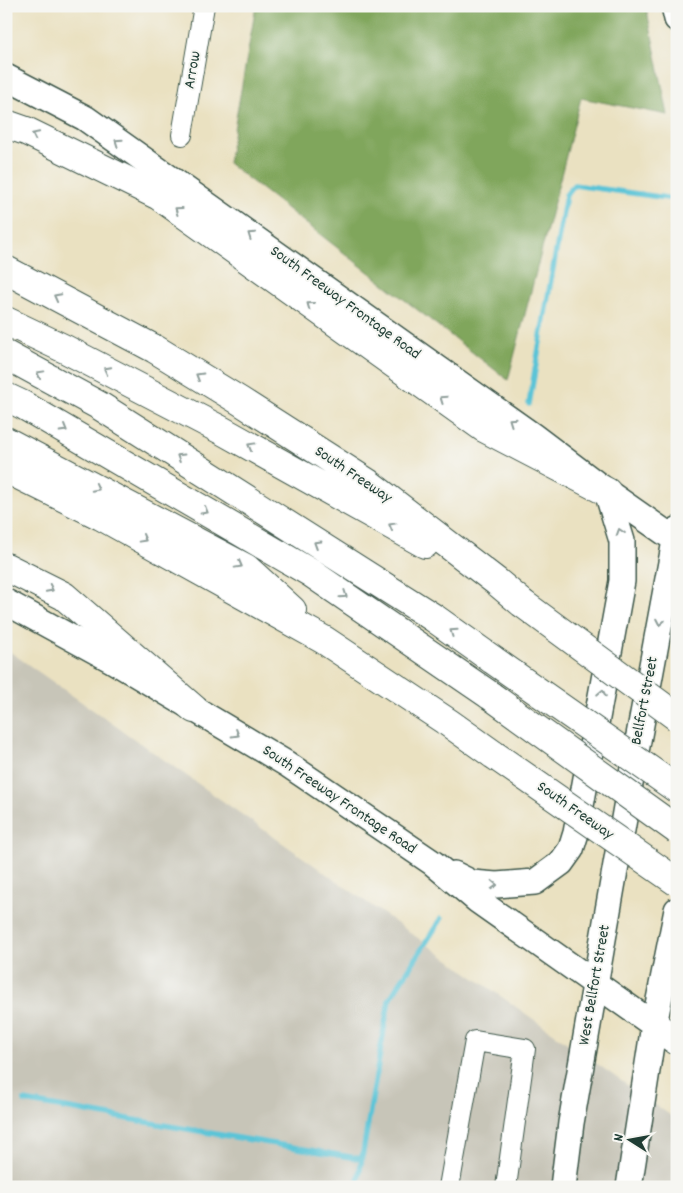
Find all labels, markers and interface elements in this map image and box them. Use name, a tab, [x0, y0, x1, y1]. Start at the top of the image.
street label: Arrow	[178, 49, 208, 91]
one-way arrow	[31, 131, 40, 141]
one-way arrow	[115, 139, 124, 147]
one-way arrow	[175, 207, 184, 216]
one-way arrow	[247, 232, 257, 241]
street label: South Freeway Frontage Road	[265, 240, 425, 366]
one-way arrow	[53, 293, 62, 303]
one-way arrow	[307, 302, 316, 311]
one-way arrow	[103, 366, 112, 376]
one-way arrow	[36, 370, 45, 380]
one-way arrow	[195, 373, 204, 382]
one-way arrow	[439, 396, 449, 405]
one-way arrow	[508, 418, 517, 427]
one-way arrow	[59, 423, 68, 433]
street label: South Freeway	[310, 440, 397, 510]
one-way arrow	[247, 442, 256, 452]
one-way arrow	[176, 454, 185, 463]
one-way arrow	[91, 482, 100, 492]
one-way arrow	[199, 504, 208, 514]
one-way arrow	[389, 522, 398, 532]
one-way arrow	[615, 529, 625, 537]
one-way arrow	[138, 533, 147, 543]
one-way arrow	[313, 541, 322, 550]
one-way arrow	[234, 558, 243, 568]
one-way arrow	[45, 583, 54, 593]
one-way arrow	[338, 589, 347, 598]
one-way arrow	[655, 618, 666, 627]
one-way arrow	[449, 629, 459, 638]
street label: Bellfort Street	[625, 655, 665, 747]
one-way arrow	[597, 688, 607, 697]
one-way arrow	[231, 727, 240, 737]
street label: South Freeway Frontage Road	[257, 740, 421, 860]
street label: South Freeway	[532, 776, 619, 846]
one-way arrow	[491, 879, 499, 890]
street label: West Bellfort Street	[573, 923, 617, 1047]
north arrow	[606, 1116, 656, 1166]
text: N	[609, 1133, 630, 1143]

